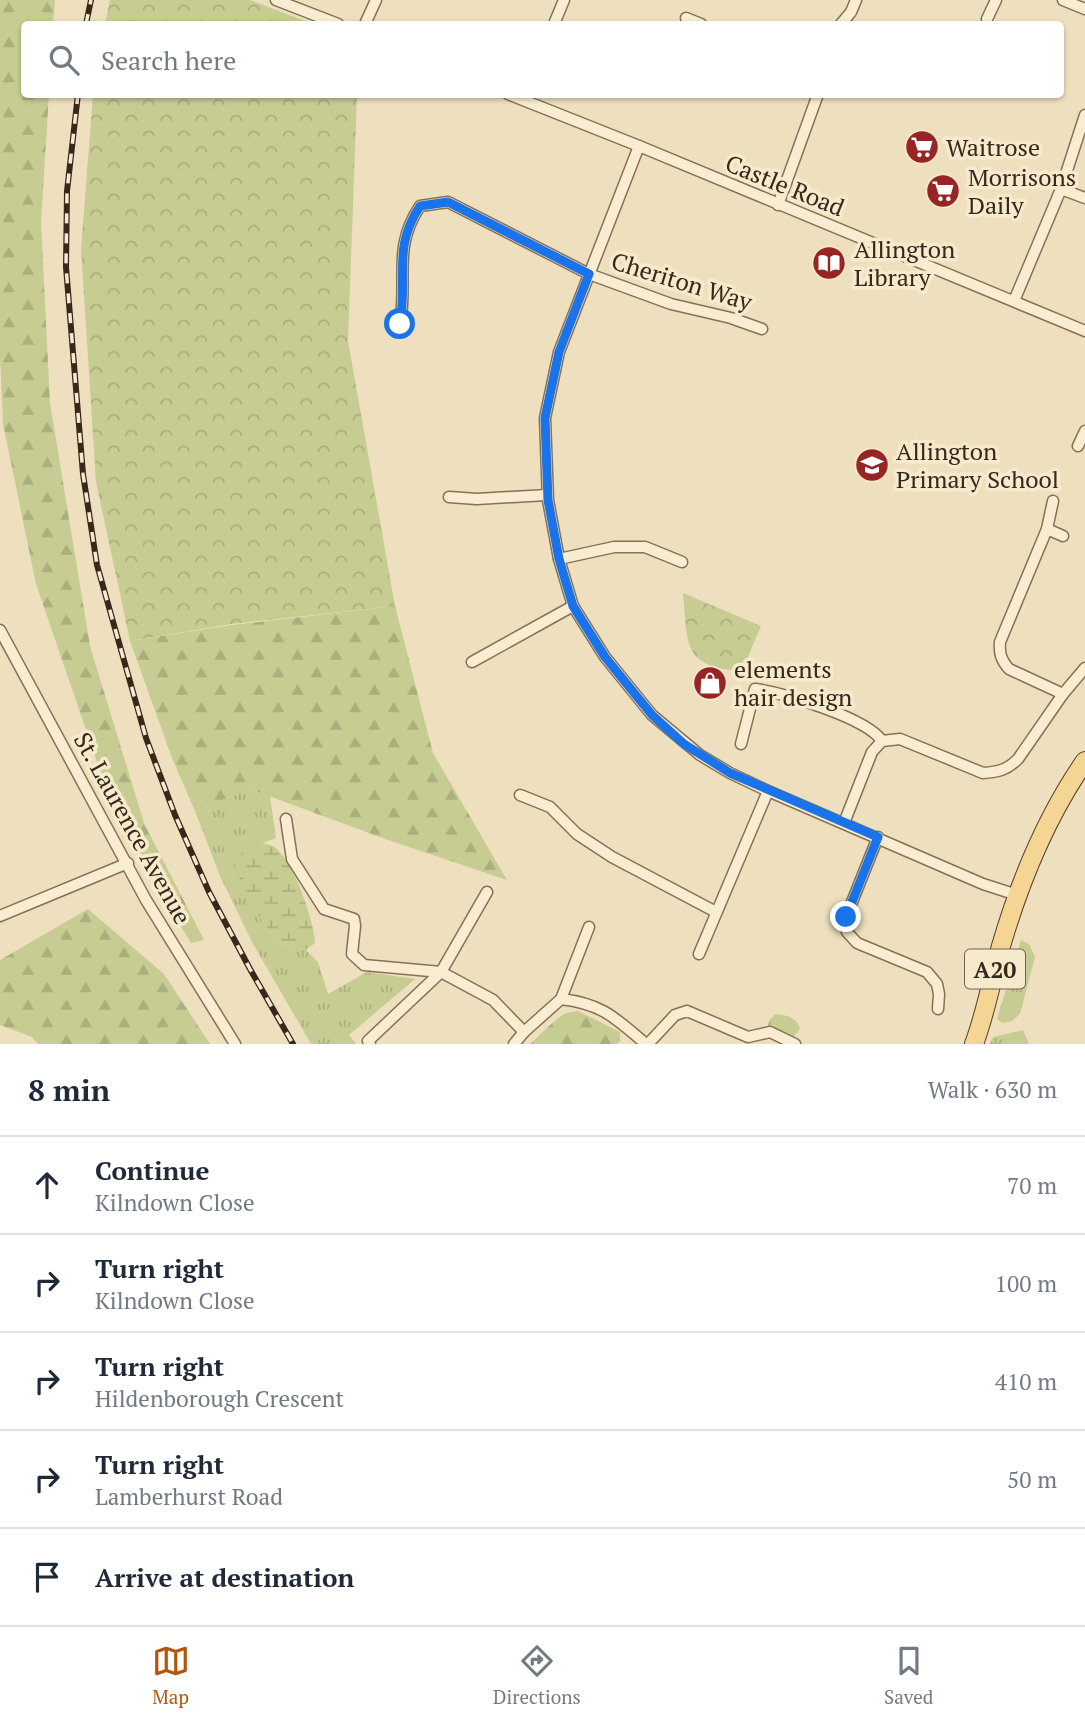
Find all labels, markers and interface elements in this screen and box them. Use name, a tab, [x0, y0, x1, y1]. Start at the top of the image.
search box	[21, 21, 1064, 98]
icon: search	[45, 41, 83, 79]
text: Search here	[101, 43, 236, 77]
supermarket icon: Waitrose	[903, 128, 941, 166]
place label: Waitrose	[946, 131, 1040, 163]
street label: Castle Road	[721, 147, 849, 223]
place label: Morrisons Daily	[968, 161, 1076, 221]
supermarket icon: Morrisons Daily	[924, 172, 962, 210]
place label: Allington Library	[854, 233, 955, 293]
street label: Cheriton Way	[608, 244, 757, 318]
library icon: Allington Library	[810, 244, 848, 282]
route start	[384, 308, 415, 339]
place label: Allington Primary School	[896, 435, 1059, 495]
school or university icon: Allington Primary School	[853, 446, 891, 484]
place label: elements hair design	[734, 653, 852, 713]
shop icon: elements hair design	[691, 664, 729, 702]
street label: St. Laurence Avenue	[67, 726, 199, 930]
route end	[830, 901, 861, 932]
road number: A20	[965, 950, 1025, 988]
text: 8 min	[28, 1070, 110, 1110]
text: Walk · 630 m	[928, 1074, 1057, 1105]
text: Continue	[95, 1153, 209, 1187]
icon: ahead	[28, 1166, 66, 1204]
text: 70 m	[1007, 1170, 1057, 1201]
text: Kilndown Close	[95, 1187, 255, 1218]
text: Turn right	[95, 1251, 224, 1285]
icon: right	[28, 1264, 66, 1302]
text: 100 m	[995, 1268, 1057, 1299]
text: Kilndown Close	[95, 1285, 255, 1316]
text: Turn right	[95, 1349, 224, 1383]
icon: right	[28, 1362, 66, 1400]
text: 410 m	[995, 1366, 1057, 1397]
text: Hildenborough Crescent	[95, 1383, 344, 1414]
text: Turn right	[95, 1447, 224, 1481]
icon: right	[28, 1460, 66, 1498]
text: 50 m	[1007, 1464, 1057, 1495]
text: Lamberhurst Road	[95, 1481, 283, 1512]
icon: arrive	[28, 1558, 66, 1596]
text: Arrive at destination	[95, 1560, 354, 1594]
tab: Map	[152, 1642, 190, 1709]
tab: Directions	[493, 1642, 581, 1709]
tab: Saved	[884, 1642, 933, 1709]

